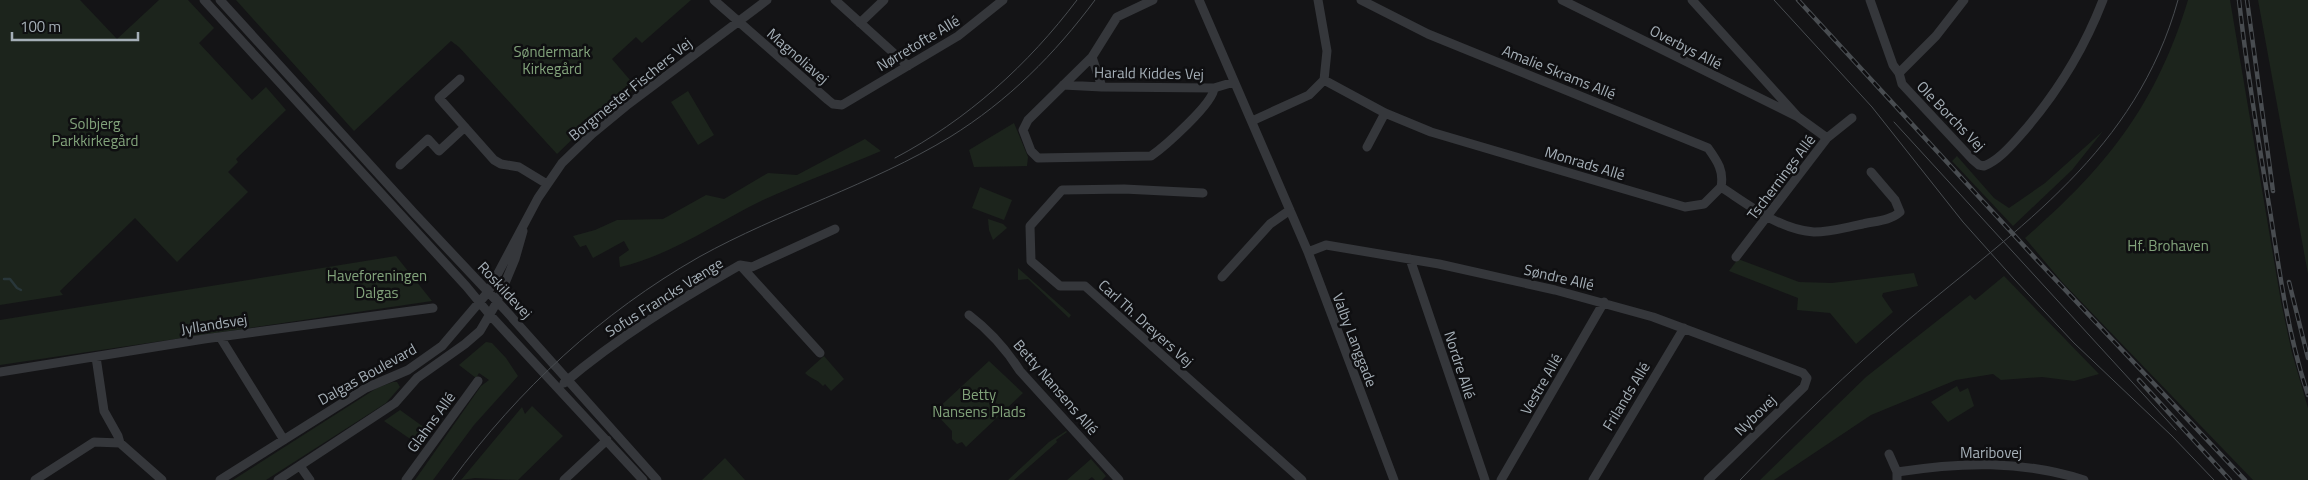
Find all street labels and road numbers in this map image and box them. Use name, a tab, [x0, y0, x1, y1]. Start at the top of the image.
street label: Nørretofte Allé	[872, 9, 964, 77]
street label: Overbys Allé	[1646, 19, 1726, 75]
street label: Magnoliavej	[762, 22, 834, 90]
street label: Borgmester Fischers Vej	[563, 32, 697, 146]
street label: Amalie Skrams Allé	[1499, 39, 1619, 105]
street label: Harald Kiddes Vej	[1094, 61, 1204, 85]
street label: Ole Borchs Vej	[1911, 75, 1991, 157]
street label: Tschernings Allé	[1741, 129, 1821, 225]
street label: Monrads Allé	[1542, 140, 1628, 186]
street label: Sofus Francks Vænge	[601, 251, 727, 343]
street label: Roskildevej	[472, 256, 538, 324]
street label: Søndre Allé	[1522, 258, 1596, 296]
street label: Carl Th. Dreyers Vej	[1093, 274, 1199, 372]
street label: Valby Langgade	[1327, 290, 1383, 390]
street label: Jyllandsvej	[179, 307, 249, 341]
street label: Nordre Allé	[1438, 328, 1482, 402]
street label: Betty Nansens Allé	[1008, 334, 1104, 440]
street label: Dalgas Boulevard	[313, 337, 421, 411]
street label: Vestre Allé	[1514, 349, 1568, 419]
street label: Frilands Allé	[1596, 357, 1656, 435]
street label: Glahns Allé	[401, 387, 461, 457]
street label: Nybovej	[1729, 389, 1781, 441]
street label: Maribovej	[1960, 441, 2022, 464]

